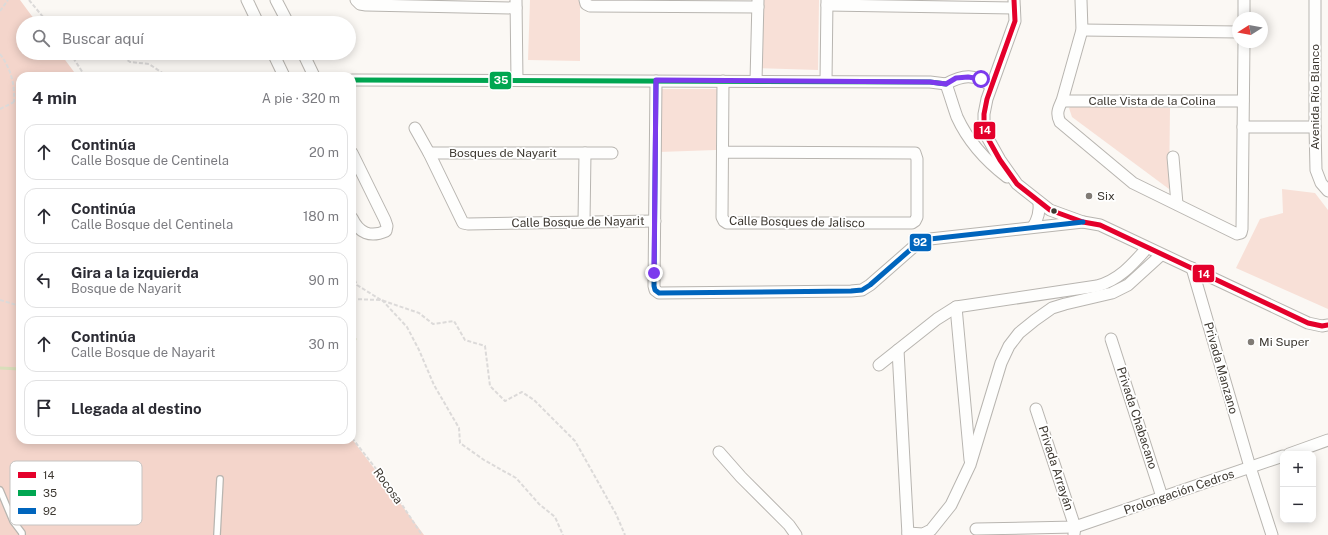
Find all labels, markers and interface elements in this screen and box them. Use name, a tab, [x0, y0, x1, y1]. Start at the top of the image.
north arrow	[1232, 12, 1268, 48]
search box	[16, 16, 356, 60]
icon: search	[30, 27, 52, 49]
text: Buscar aquí	[62, 30, 144, 47]
street label: Avenida Río Blanco	[1308, 44, 1322, 150]
route start	[972, 70, 990, 88]
line badge: 35	[489, 71, 512, 90]
text: 35	[494, 74, 508, 86]
text: 4 min	[32, 88, 77, 108]
text: A pie · 320 m	[262, 91, 340, 106]
street label: Calle Vista de la Colina	[1088, 94, 1216, 108]
line badge: 14	[973, 121, 996, 140]
text: 14	[979, 124, 991, 136]
text: Continúa	[71, 136, 136, 153]
icon: ahead	[33, 141, 55, 163]
text: 20 m	[309, 145, 339, 160]
street label: Bosques de Nayarit	[449, 146, 557, 160]
text: Calle Bosque de Centinela	[71, 153, 229, 168]
place label: Six	[1097, 189, 1115, 203]
marker: Six	[1084, 191, 1094, 201]
text: Continúa	[71, 200, 136, 217]
icon: ahead	[33, 205, 55, 227]
unlabelled marker	[1049, 206, 1059, 216]
text: 180 m	[303, 209, 339, 224]
street label: Calle Bosque de Nayarit	[511, 214, 645, 230]
street label: Calle Bosques de Jalisco	[729, 214, 865, 230]
text: Calle Bosque del Centinela	[71, 217, 233, 232]
line badge: 92	[909, 233, 932, 252]
text: 92	[913, 236, 927, 248]
text: Gira a la izquierda	[71, 264, 199, 281]
route end	[645, 264, 663, 282]
line badge: 14	[1192, 264, 1215, 283]
text: 14	[1198, 268, 1210, 280]
icon: left	[33, 269, 55, 291]
text: 90 m	[309, 273, 339, 288]
text: Bosque de Nayarit	[71, 281, 181, 296]
street label: Privada Manzano	[1201, 320, 1241, 416]
text: Continúa	[71, 328, 136, 345]
icon: ahead	[33, 333, 55, 355]
place label: Mi Super	[1259, 335, 1310, 349]
text: 30 m	[309, 337, 339, 352]
marker: Mi Super	[1246, 337, 1256, 347]
text: Calle Bosque de Nayarit	[71, 345, 215, 360]
street label: Privada Chabacano	[1114, 365, 1160, 471]
icon: arrive	[33, 397, 55, 419]
text: Llegada al destino	[71, 400, 202, 417]
street label: Privada Arrayán	[1036, 424, 1076, 512]
map controls	[1280, 451, 1316, 523]
button: +	[1280, 451, 1316, 487]
legend	[10, 461, 142, 525]
street label: Rocosa	[370, 465, 406, 507]
street label: Prolongación Cedros	[1122, 467, 1236, 517]
text: 14	[43, 469, 54, 481]
text: 35	[43, 487, 57, 499]
button: −	[1280, 487, 1316, 523]
text: 92	[43, 505, 57, 517]

